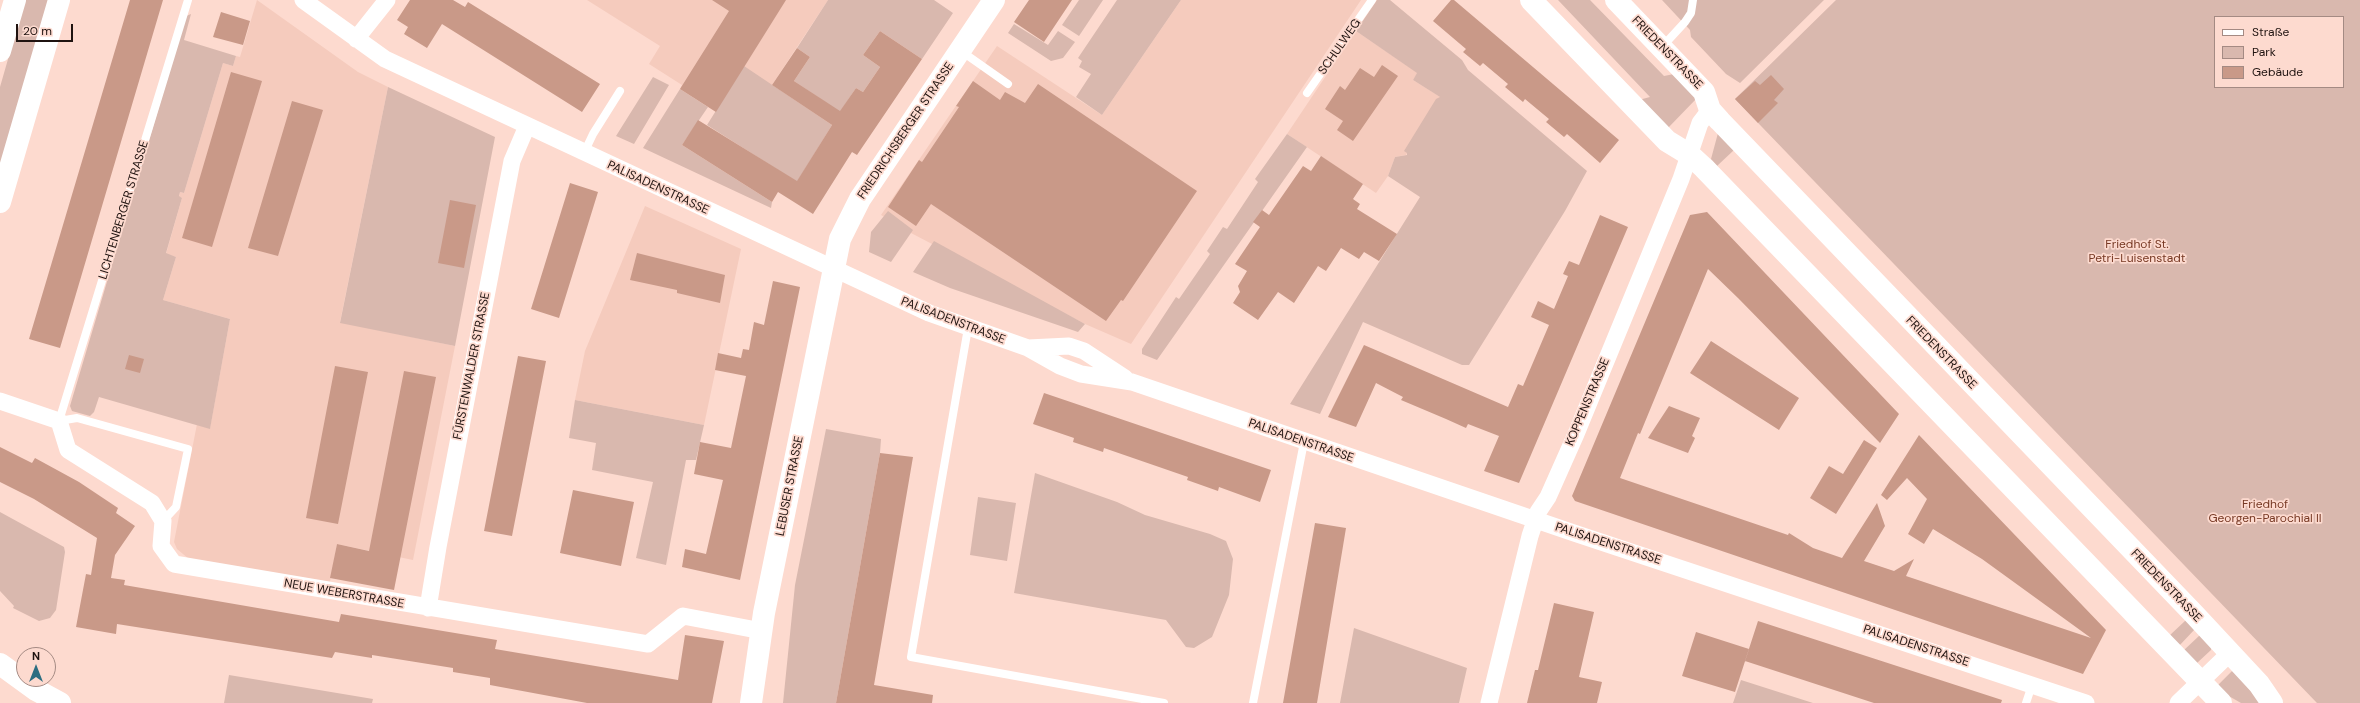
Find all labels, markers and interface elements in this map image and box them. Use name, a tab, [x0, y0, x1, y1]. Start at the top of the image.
street label: FRIEDENSTRASSE	[1629, 14, 1705, 92]
scale bar	[18, 16, 75, 42]
street label: SCHULWEG	[1316, 16, 1364, 78]
legend	[2214, 16, 2344, 88]
text: 20 m	[23, 23, 52, 39]
text: Straße	[2252, 24, 2289, 40]
text: Park	[2252, 44, 2276, 60]
street label: FRIEDRICHSBERGER STRASSE	[855, 60, 957, 202]
text: Gebäude	[2252, 64, 2303, 80]
street label: LICHTENBERGER STRASSE	[96, 139, 152, 281]
street label: PALISADENSTRASSE	[605, 158, 711, 218]
park label: Friedhof St. Petri-Luisenstadt	[2089, 238, 2185, 266]
street label: FÜRSTENWALDER STRASSE	[451, 291, 493, 441]
street label: PALISADENSTRASSE	[899, 294, 1007, 348]
street label: FRIEDENSTRASSE	[1903, 314, 1979, 392]
street label: KOPPENSTRASSE	[1563, 356, 1613, 448]
street label: PALISADENSTRASSE	[1246, 416, 1356, 466]
street label: LEBUSER STRASSE	[773, 435, 807, 537]
park label: Friedhof Georgen-Parochial II	[2208, 498, 2322, 526]
street label: PALISADENSTRASSE	[1553, 520, 1663, 568]
street label: FRIEDENSTRASSE	[2128, 547, 2204, 625]
street label: NEUE WEBERSTRASSE	[283, 576, 405, 612]
street label: PALISADENSTRASSE	[1861, 622, 1971, 670]
north arrow	[16, 647, 56, 687]
text: N	[32, 649, 40, 663]

